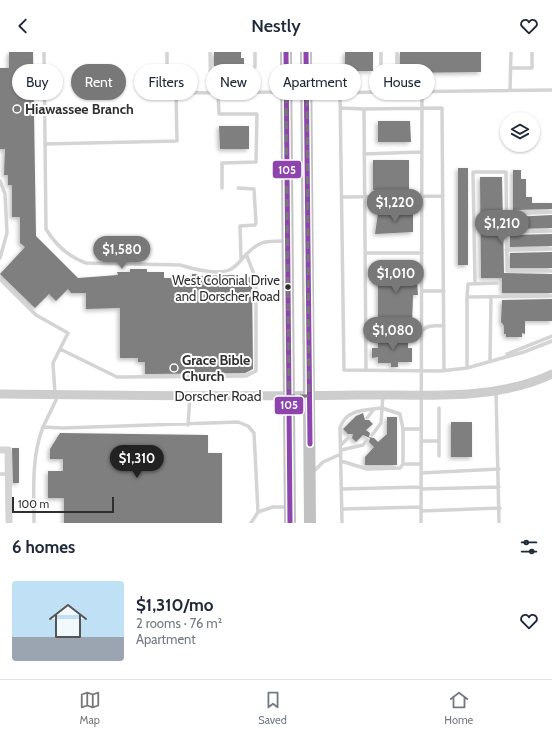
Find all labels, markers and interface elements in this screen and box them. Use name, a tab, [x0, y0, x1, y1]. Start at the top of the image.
icon: back	[12, 15, 34, 37]
text: Nestly	[251, 15, 301, 37]
icon: heart	[518, 15, 540, 37]
chip: Buy	[12, 64, 63, 100]
chip: Rent	[71, 64, 126, 100]
chip: Filters	[134, 64, 198, 100]
chip: New	[206, 64, 261, 100]
chip: Apartment	[269, 64, 361, 100]
chip: House	[369, 64, 435, 100]
place label: Hiawassee Branch	[25, 100, 134, 118]
marker: Hiawassee Branch	[12, 104, 22, 114]
map controls	[500, 112, 540, 152]
button: layers	[500, 112, 540, 152]
line badge: 105	[272, 160, 302, 179]
text: 105	[278, 163, 296, 177]
pin: $1,220	[362, 189, 428, 223]
text: $1,220	[376, 194, 414, 210]
pin: $1,210	[469, 210, 535, 244]
text: $1,210	[484, 215, 520, 231]
pin: $1,580	[89, 236, 155, 270]
text: $1,580	[102, 241, 142, 257]
pin: $1,010	[363, 260, 429, 294]
text: $1,010	[377, 265, 415, 281]
place label: West Colonial Drive and Dorscher Road	[172, 272, 280, 304]
marker: West Colonial Drive and Dorscher Road	[283, 282, 293, 292]
pin: $1,080	[360, 317, 426, 351]
text: $1,080	[372, 322, 414, 338]
place label: Grace Bible Church	[182, 351, 250, 385]
marker: Grace Bible Church	[169, 363, 179, 373]
street label: Dorscher Road	[174, 387, 262, 405]
line badge: 105	[274, 396, 304, 415]
text: 105	[280, 398, 298, 412]
pin: $1,310	[104, 445, 170, 479]
text: $1,310	[119, 450, 155, 466]
scale bar	[12, 495, 114, 514]
text: 100 m	[18, 497, 49, 511]
icon: filters	[518, 536, 540, 558]
text: 6 homes	[12, 537, 75, 557]
text: $1,310/mo	[136, 595, 213, 615]
icon: home	[44, 597, 92, 645]
icon: heart	[518, 610, 540, 632]
text: 2 rooms · 76 m²	[136, 615, 222, 631]
text: Apartment	[136, 631, 196, 647]
tab: Map	[79, 689, 101, 727]
tab: Saved	[258, 689, 287, 727]
tab: Home	[444, 689, 473, 727]

